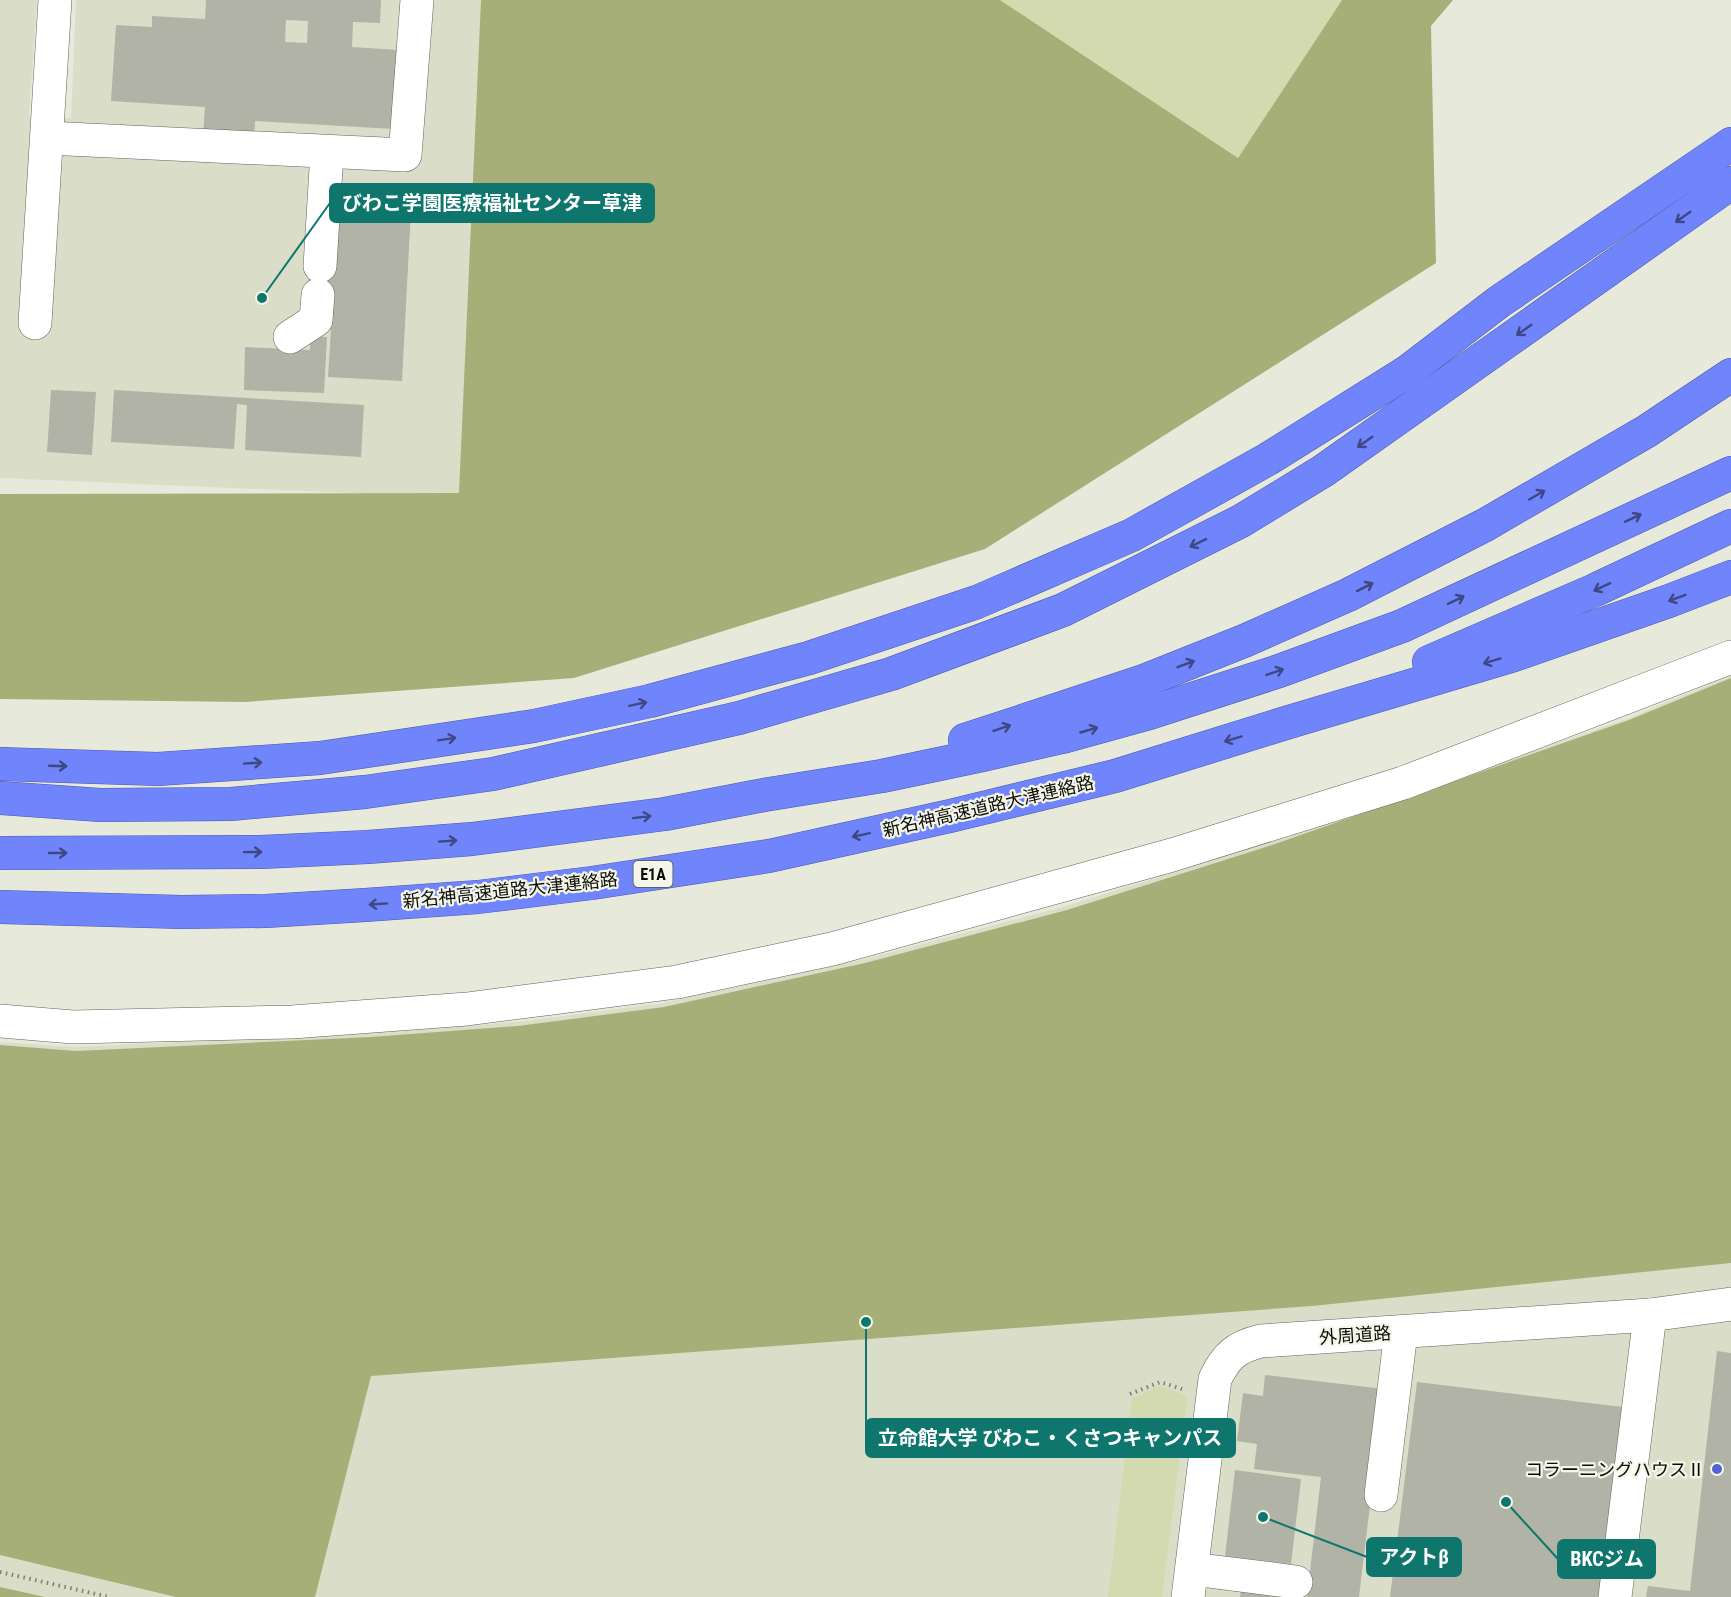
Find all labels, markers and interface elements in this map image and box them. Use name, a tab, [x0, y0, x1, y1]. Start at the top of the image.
callout: びわこ学園医療福祉センター草津	[330, 184, 654, 222]
text: びわこ学園医療福祉センター草津	[342, 191, 642, 215]
one-way arrow	[1676, 211, 1692, 223]
one-way arrow	[1516, 324, 1532, 336]
one-way arrow	[1357, 436, 1373, 448]
one-way arrow	[1528, 489, 1545, 501]
one-way arrow	[1623, 512, 1641, 523]
one-way arrow	[1189, 537, 1207, 549]
one-way arrow	[1356, 580, 1374, 592]
one-way arrow	[1593, 581, 1611, 593]
one-way arrow	[1668, 593, 1686, 604]
one-way arrow	[1446, 594, 1464, 606]
one-way arrow	[1483, 656, 1502, 667]
one-way arrow	[1176, 658, 1195, 669]
one-way arrow	[1265, 666, 1284, 677]
one-way arrow	[628, 697, 647, 709]
one-way arrow	[992, 721, 1011, 732]
one-way arrow	[1079, 724, 1098, 735]
one-way arrow	[436, 734, 456, 745]
one-way arrow	[1224, 734, 1243, 745]
one-way arrow	[243, 757, 263, 768]
one-way arrow	[48, 761, 68, 772]
street label: 新名神高速道路大津連絡路	[880, 771, 1096, 841]
one-way arrow	[631, 811, 651, 822]
one-way arrow	[852, 830, 871, 842]
one-way arrow	[438, 835, 458, 846]
one-way arrow	[243, 846, 263, 858]
one-way arrow	[48, 847, 68, 859]
road number: E1A	[634, 861, 672, 887]
street label: 新名神高速道路大津連絡路	[401, 868, 619, 912]
one-way arrow	[368, 899, 388, 910]
street label: 外周道路	[1318, 1322, 1392, 1348]
callout: 立命館大学 びわこ・くさつキャンパス	[866, 1419, 1235, 1457]
text: 立命館大学 びわこ・くさつキャンパス	[878, 1426, 1222, 1450]
place label: コラーニングハウスⅡ	[1525, 1459, 1705, 1480]
marker: コラーニングハウスⅡ	[1710, 1462, 1724, 1476]
callout: アクトβ	[1367, 1538, 1461, 1576]
callout: BKCジム	[1558, 1540, 1655, 1578]
text: アクトβ	[1379, 1545, 1449, 1569]
text: BKCジム	[1570, 1547, 1644, 1571]

